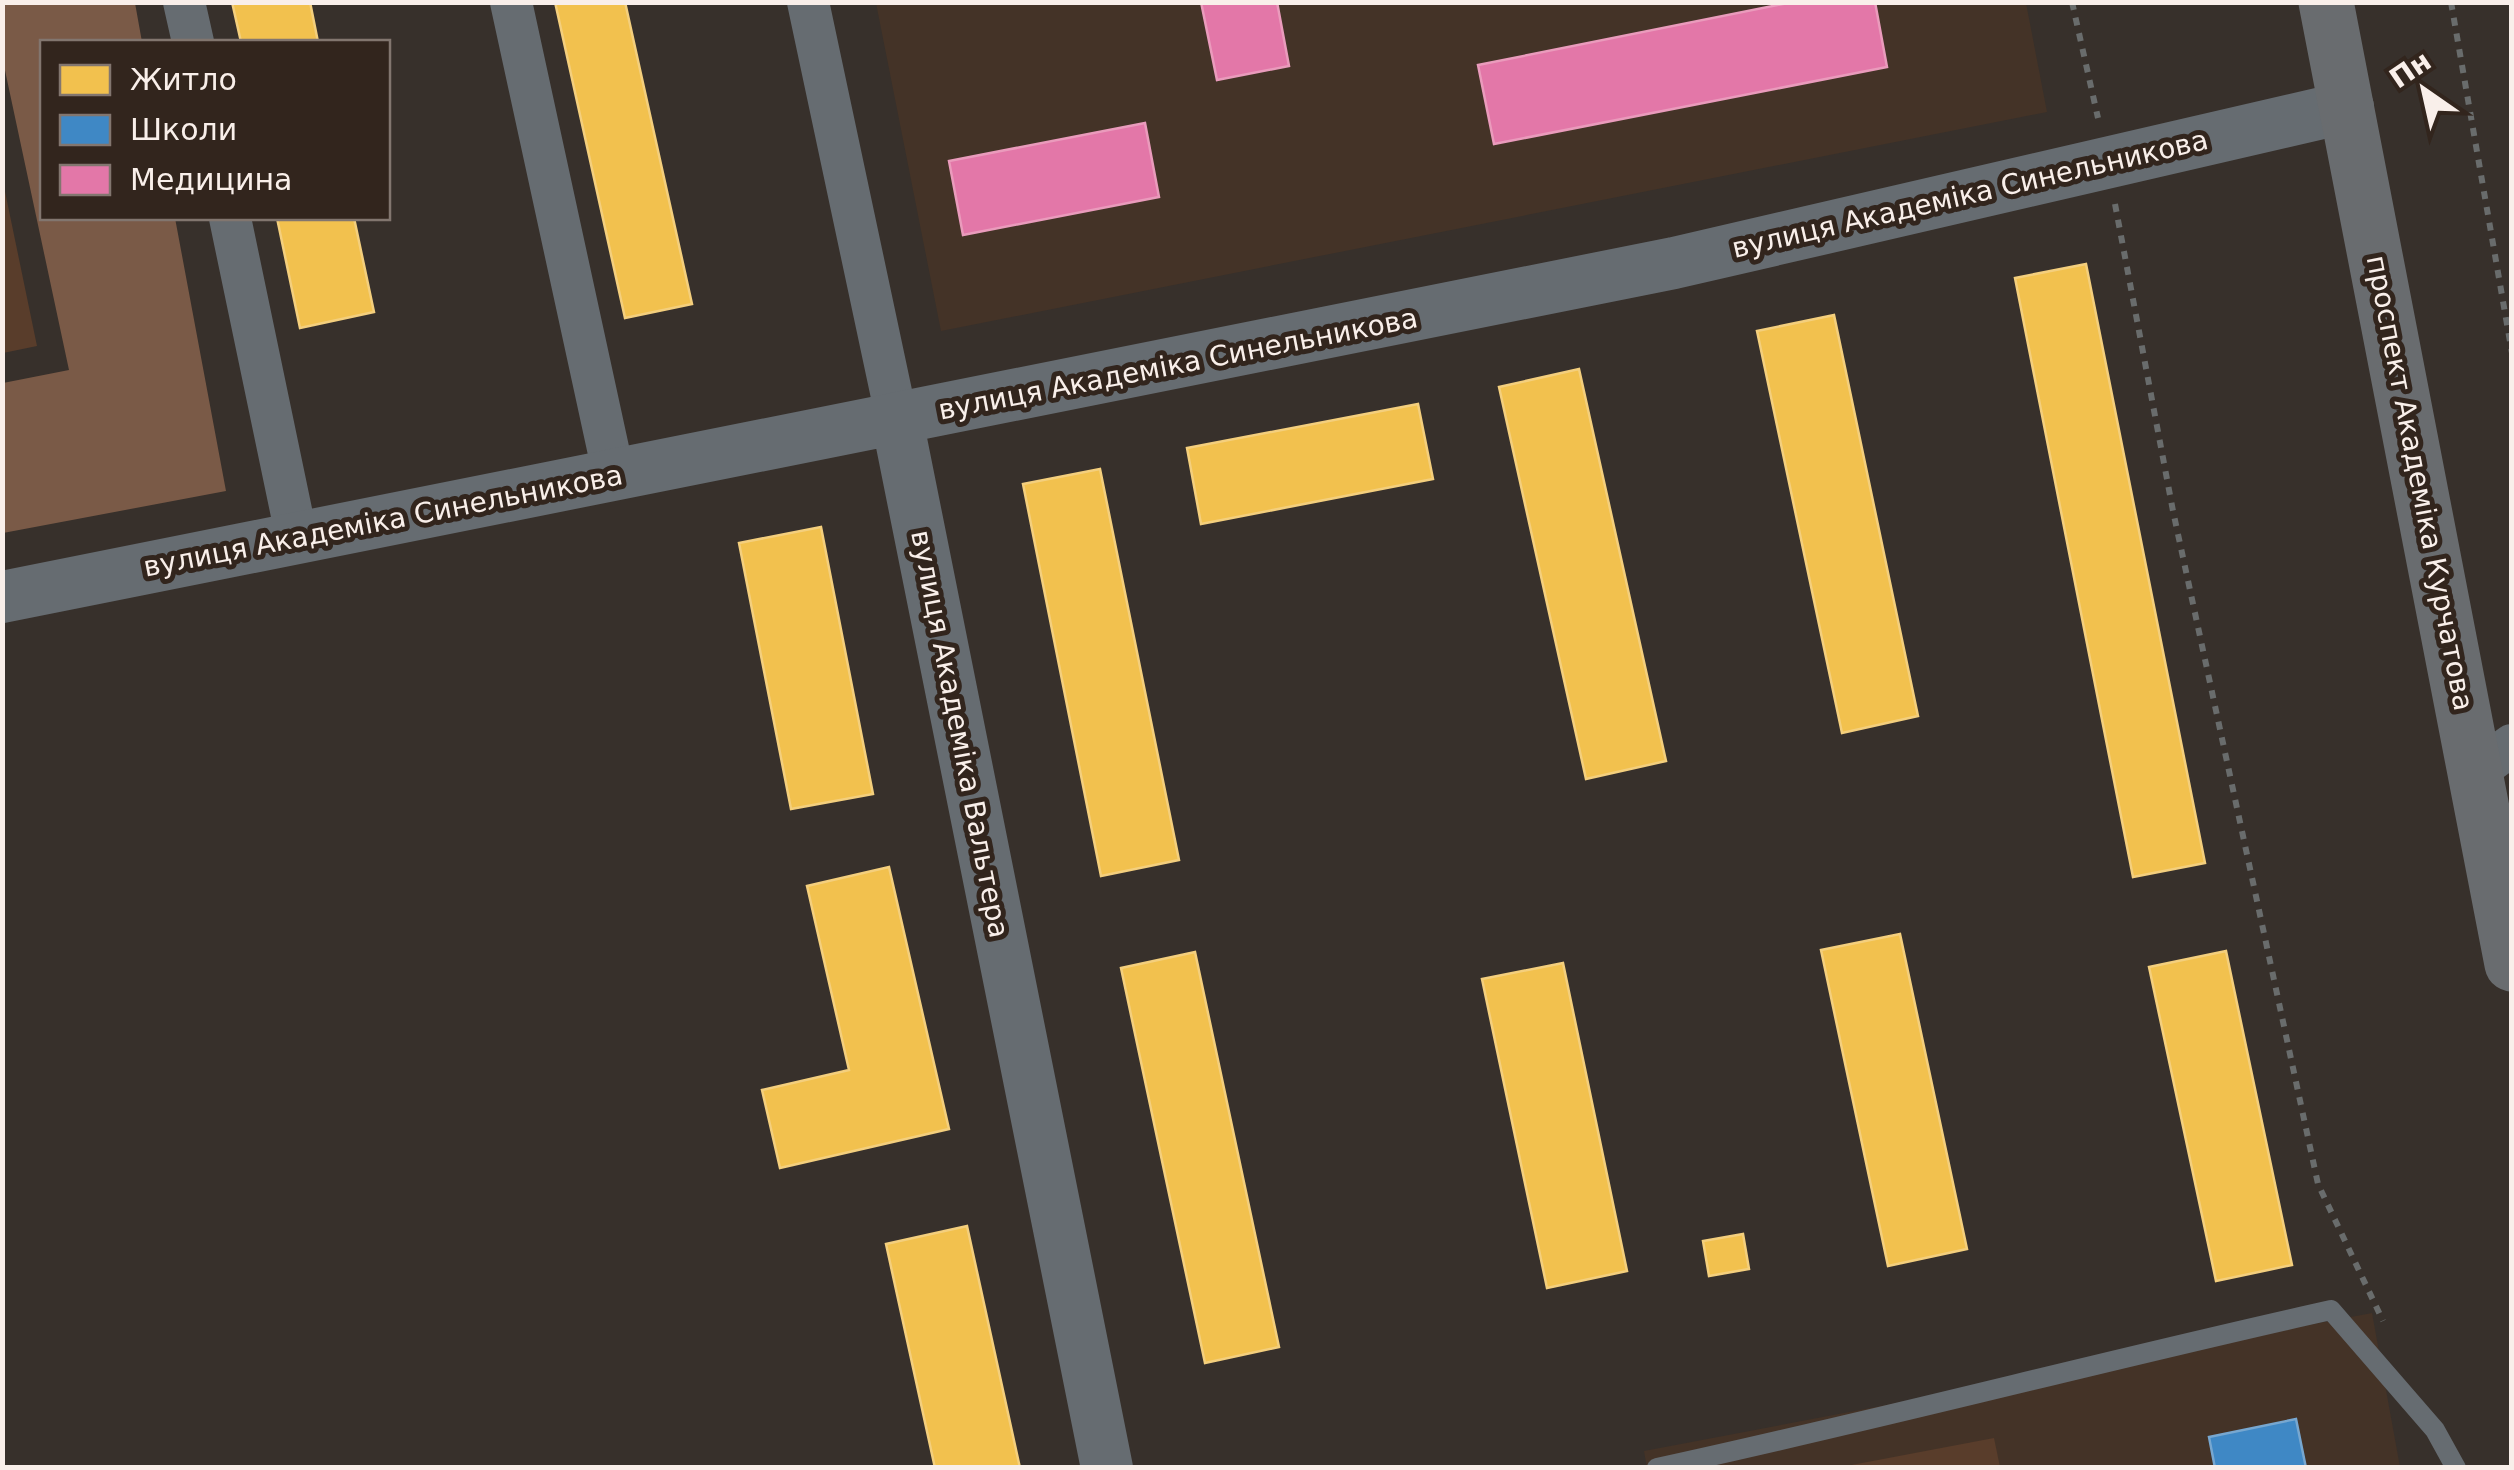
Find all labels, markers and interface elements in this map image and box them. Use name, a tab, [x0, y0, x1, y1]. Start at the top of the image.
legend	[40, 40, 390, 220]
north arrow	[2374, 40, 2474, 140]
text: Пн	[2383, 44, 2437, 95]
text: Житло	[130, 62, 237, 97]
text: Школи	[130, 112, 237, 147]
street label: вулиця Академіка Синельникова	[1729, 123, 2211, 265]
text: Медицина	[130, 162, 293, 197]
street label: проспект Академіка Курчатова	[2360, 253, 2480, 713]
street label: вулиця Академіка Синельникова	[936, 301, 1420, 427]
street label: вулиця Академіка Синельникова	[141, 458, 625, 584]
street label: вулиця Академіка Вальтера	[904, 527, 1016, 941]

